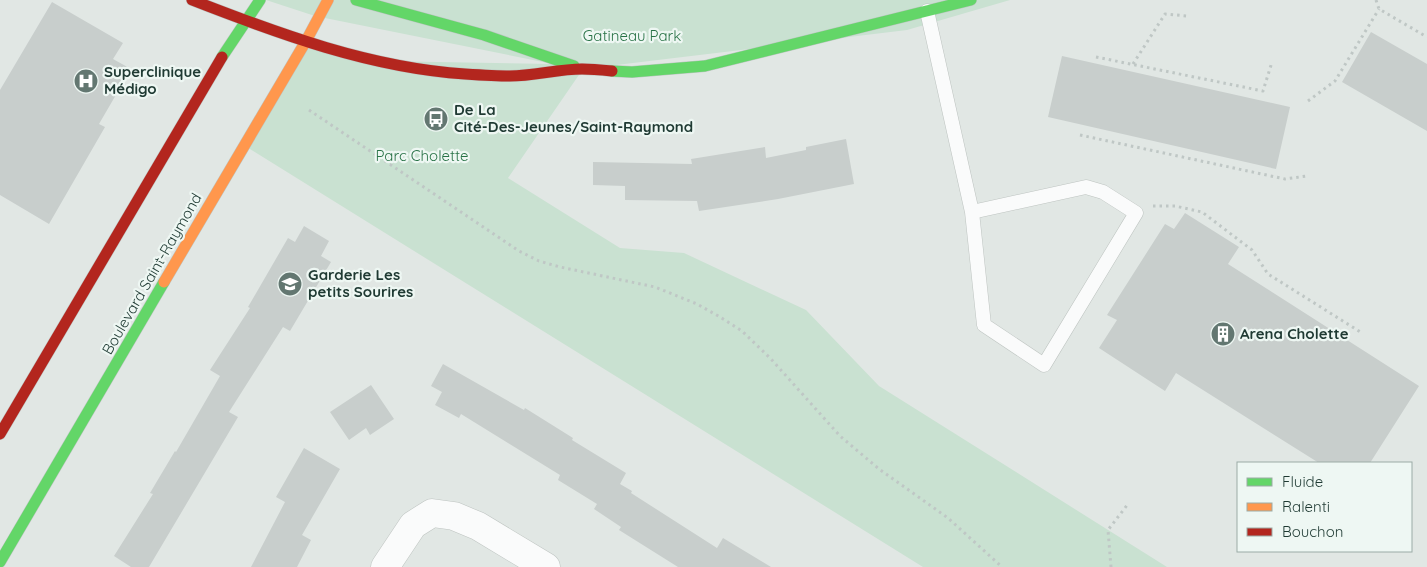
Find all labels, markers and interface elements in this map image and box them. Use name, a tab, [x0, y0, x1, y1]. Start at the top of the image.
park label: Gatineau Park	[583, 26, 681, 45]
place label: Superclinique Médigo	[104, 62, 201, 98]
hospital icon: Superclinique Médigo	[73, 68, 99, 94]
place label: De La Cité-Des-Jeunes/Saint-Raymond	[454, 100, 693, 136]
bus stop icon: De La Cité-Des-Jeunes/Saint-Raymond	[423, 106, 449, 132]
park label: Parc Cholette	[376, 146, 469, 165]
street label: Boulevard Saint-Raymond	[98, 190, 206, 358]
place label: Garderie Les petits Sourires	[308, 265, 413, 301]
school or university icon: Garderie Les petits Sourires	[277, 271, 303, 297]
building icon: Arena Cholette	[1210, 321, 1236, 347]
place label: Arena Cholette	[1240, 324, 1349, 343]
legend	[1237, 462, 1412, 552]
text: Fluide	[1282, 472, 1323, 491]
text: Ralenti	[1282, 497, 1330, 516]
text: Bouchon	[1282, 522, 1343, 541]

